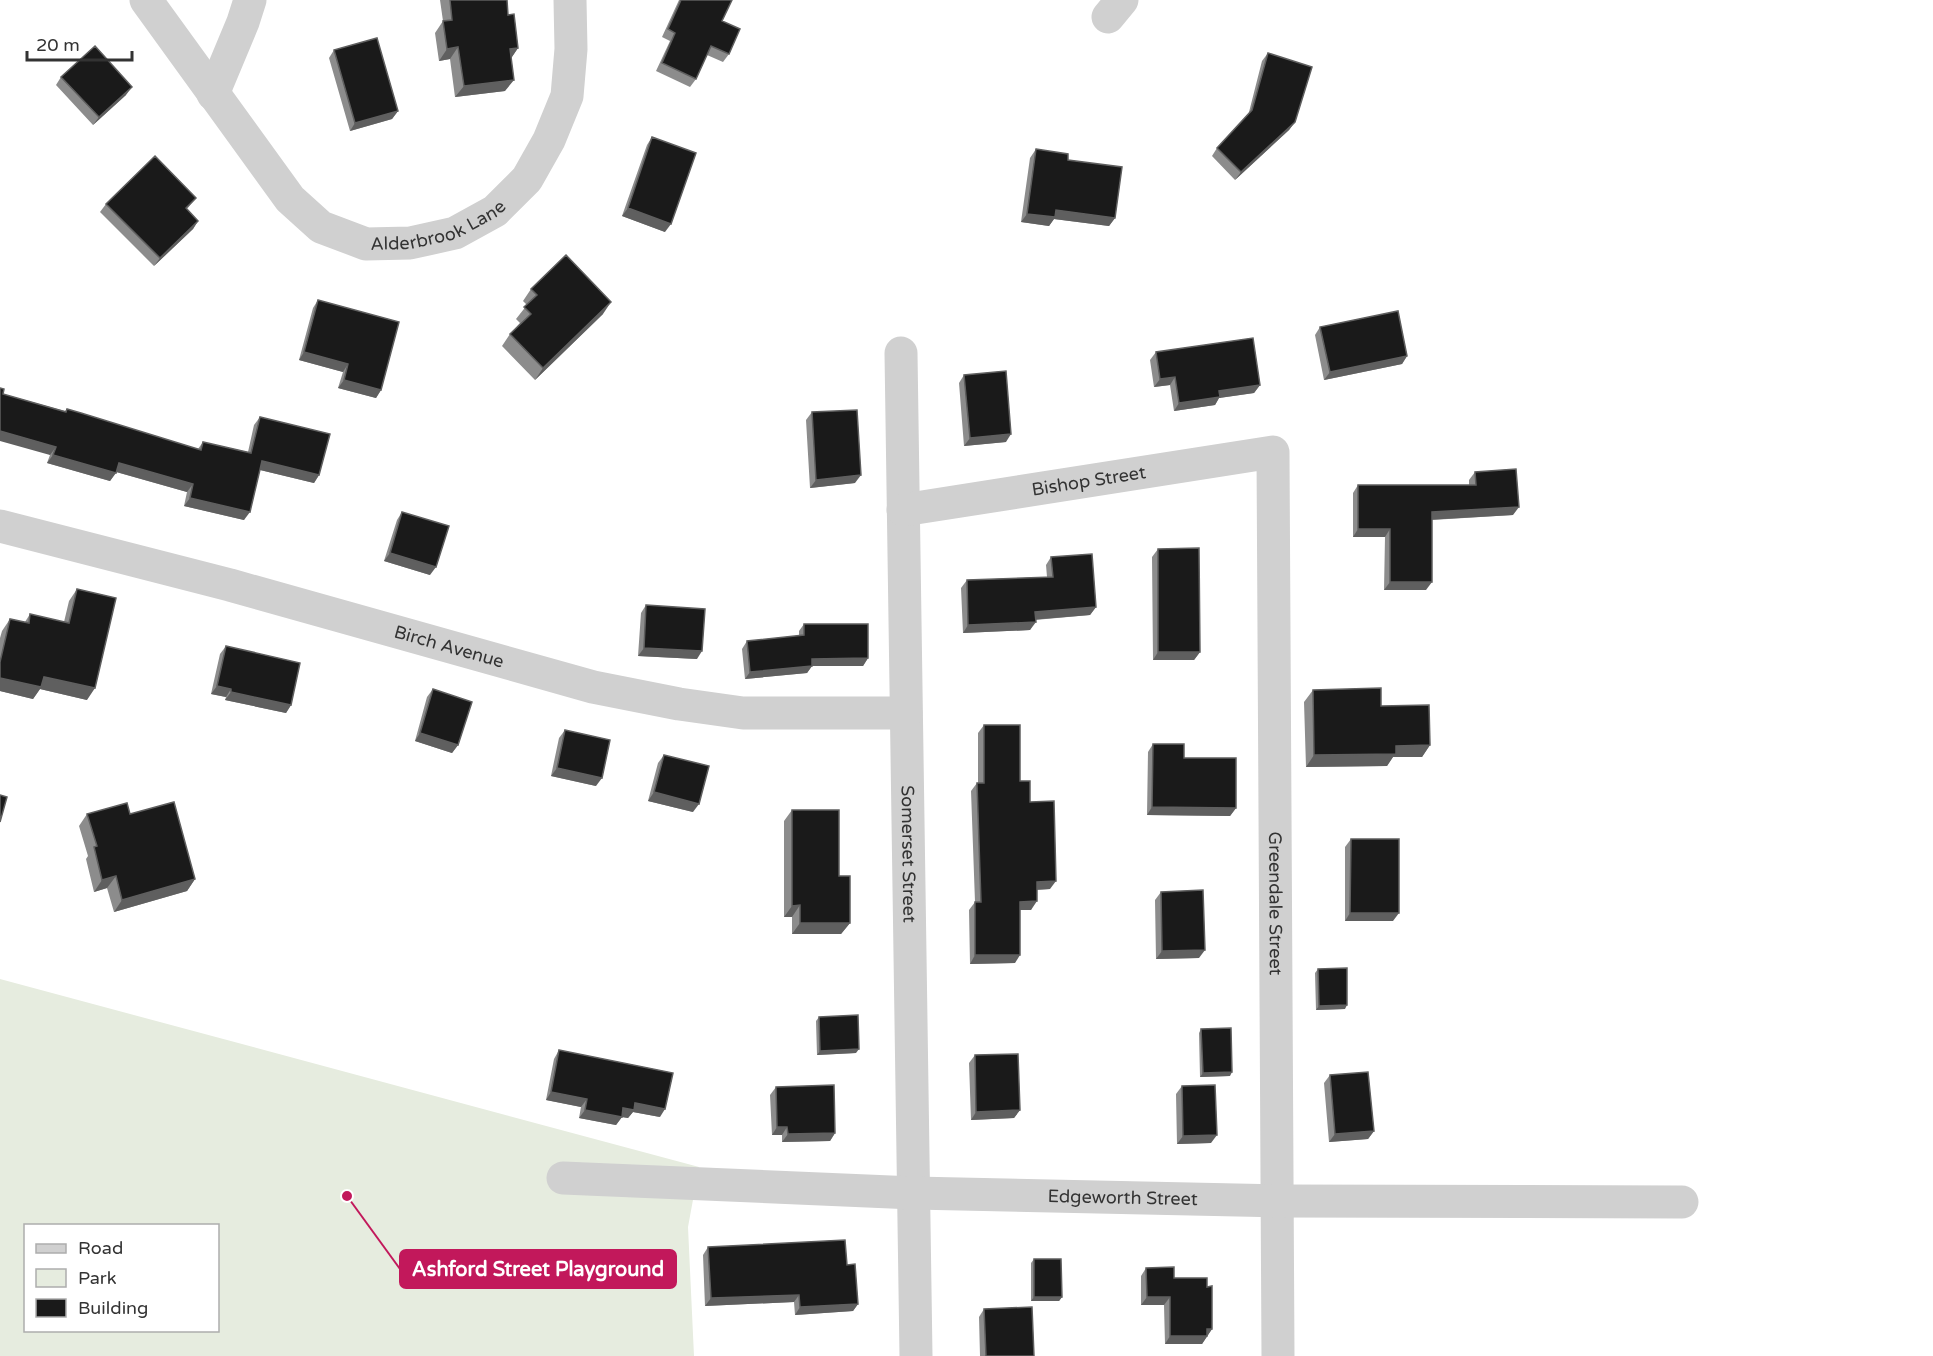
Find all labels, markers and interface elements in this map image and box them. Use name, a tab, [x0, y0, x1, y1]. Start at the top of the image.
scale bar	[27, 24, 132, 62]
text: 20 m	[36, 34, 80, 56]
street label: Alderbrook Lane	[370, 196, 510, 255]
street label: Bishop Street	[1030, 461, 1147, 501]
street label: Birch Avenue	[392, 621, 507, 672]
street label: Somerset Street	[896, 785, 921, 923]
street label: Greendale Street	[1264, 831, 1287, 976]
street label: Edgeworth Street	[1047, 1185, 1198, 1210]
legend	[24, 1224, 219, 1332]
text: Road	[78, 1237, 123, 1259]
callout: Ashford Street Playground	[400, 1250, 676, 1288]
text: Ashford Street Playground	[412, 1258, 664, 1282]
text: Park	[78, 1267, 117, 1289]
text: Building	[78, 1297, 148, 1319]

